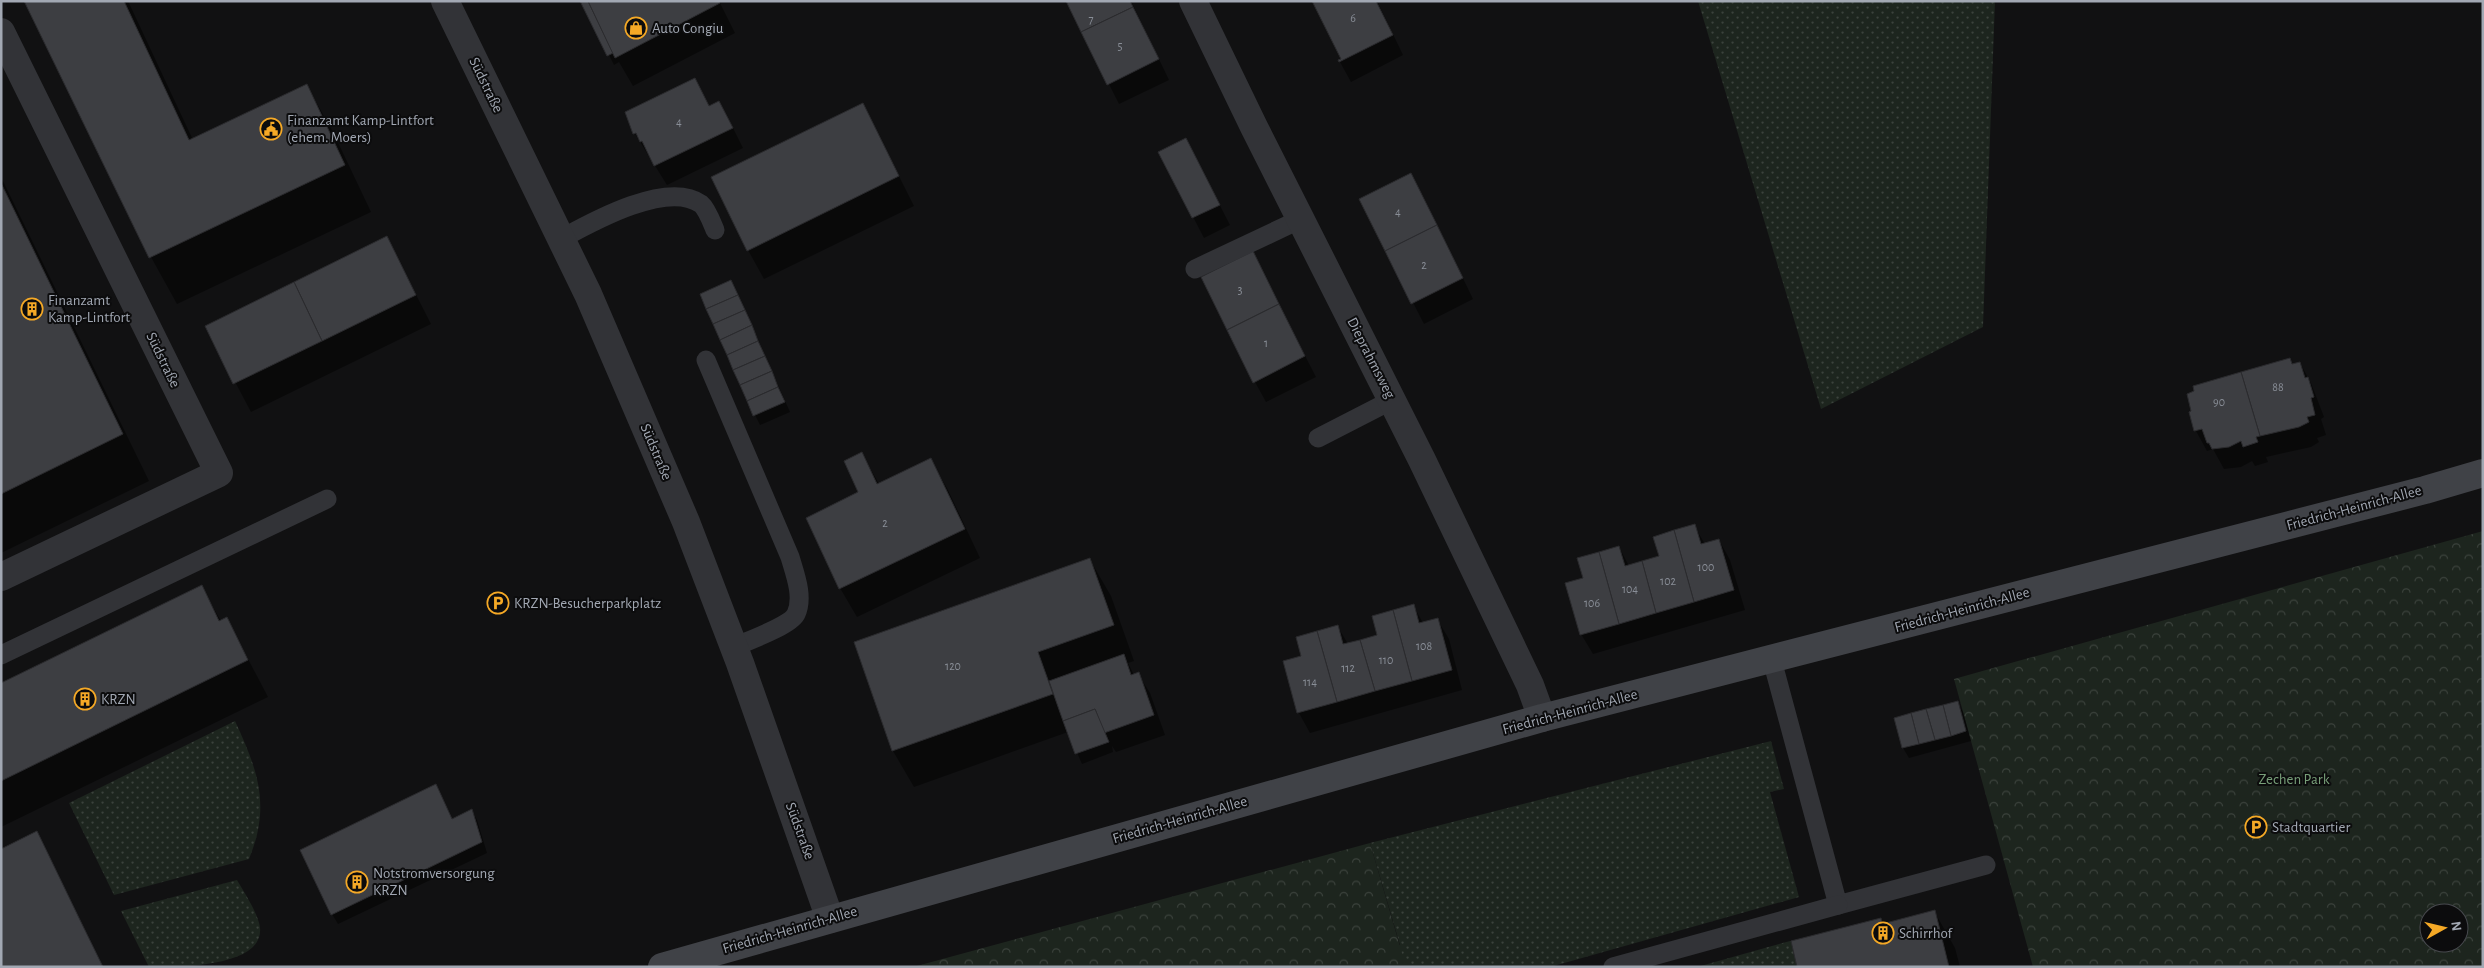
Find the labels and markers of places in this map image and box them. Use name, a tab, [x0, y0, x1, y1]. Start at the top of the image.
shop icon: Auto Congiu	[624, 16, 648, 40]
place label: Auto Congiu	[652, 21, 724, 36]
place label: Finanzamt Kamp-Lintfort (ehem. Moers)	[287, 113, 434, 145]
public building icon: Finanzamt Kamp-Lintfort (ehem. Moers)	[259, 117, 283, 141]
place label: Finanzamt Kamp-Lintfort	[48, 293, 130, 325]
building icon: Finanzamt Kamp-Lintfort	[20, 297, 44, 321]
parking icon: KRZN-Besucherparkplatz	[486, 591, 510, 615]
place label: KRZN-Besucherparkplatz	[514, 596, 661, 611]
building icon: KRZN	[73, 687, 97, 711]
place label: KRZN	[101, 692, 136, 707]
parking icon: Stadtquartier	[2244, 815, 2268, 839]
place label: Stadtquartier	[2272, 820, 2350, 835]
place label: Notstromversorgung KRZN	[373, 866, 495, 898]
building icon: Notstromversorgung KRZN	[345, 870, 369, 894]
building icon: Schirrhof	[1871, 921, 1895, 945]
place label: Schirrhof	[1899, 926, 1954, 941]

